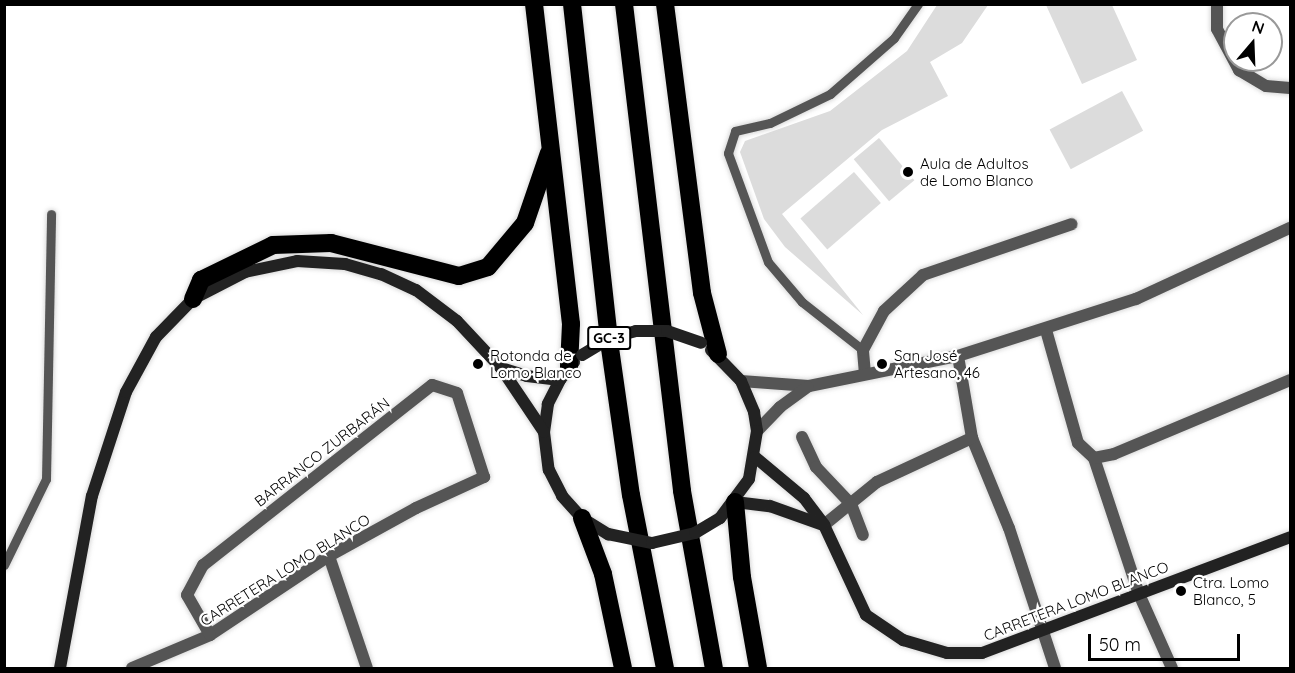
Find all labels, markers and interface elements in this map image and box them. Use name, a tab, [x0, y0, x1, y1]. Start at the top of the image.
north arrow	[1223, 12, 1283, 72]
text: N	[1249, 15, 1267, 38]
place label: Aula de Adultos de Lomo Blanco	[920, 154, 1033, 189]
marker: Aula de Adultos de Lomo Blanco	[901, 165, 915, 179]
road number: GC-3	[586, 327, 632, 349]
place label: Rotonda de Lomo Blanco	[490, 346, 582, 381]
place label: San José Artesano, 46	[894, 346, 980, 381]
marker: Rotonda de Lomo Blanco	[471, 357, 485, 371]
marker: San José Artesano, 46	[875, 357, 889, 371]
street label: BARRANCO ZURBARÁN	[251, 394, 393, 510]
street label: CARRETERA LOMO BLANCO	[197, 510, 373, 630]
street label: CARRETERA LOMO BLANCO	[981, 557, 1171, 645]
place label: Ctra. Lomo Blanco, 5	[1193, 573, 1269, 608]
marker: Ctra. Lomo Blanco, 5	[1174, 584, 1188, 598]
scale bar	[1091, 622, 1242, 660]
text: 50 m	[1099, 633, 1141, 656]

